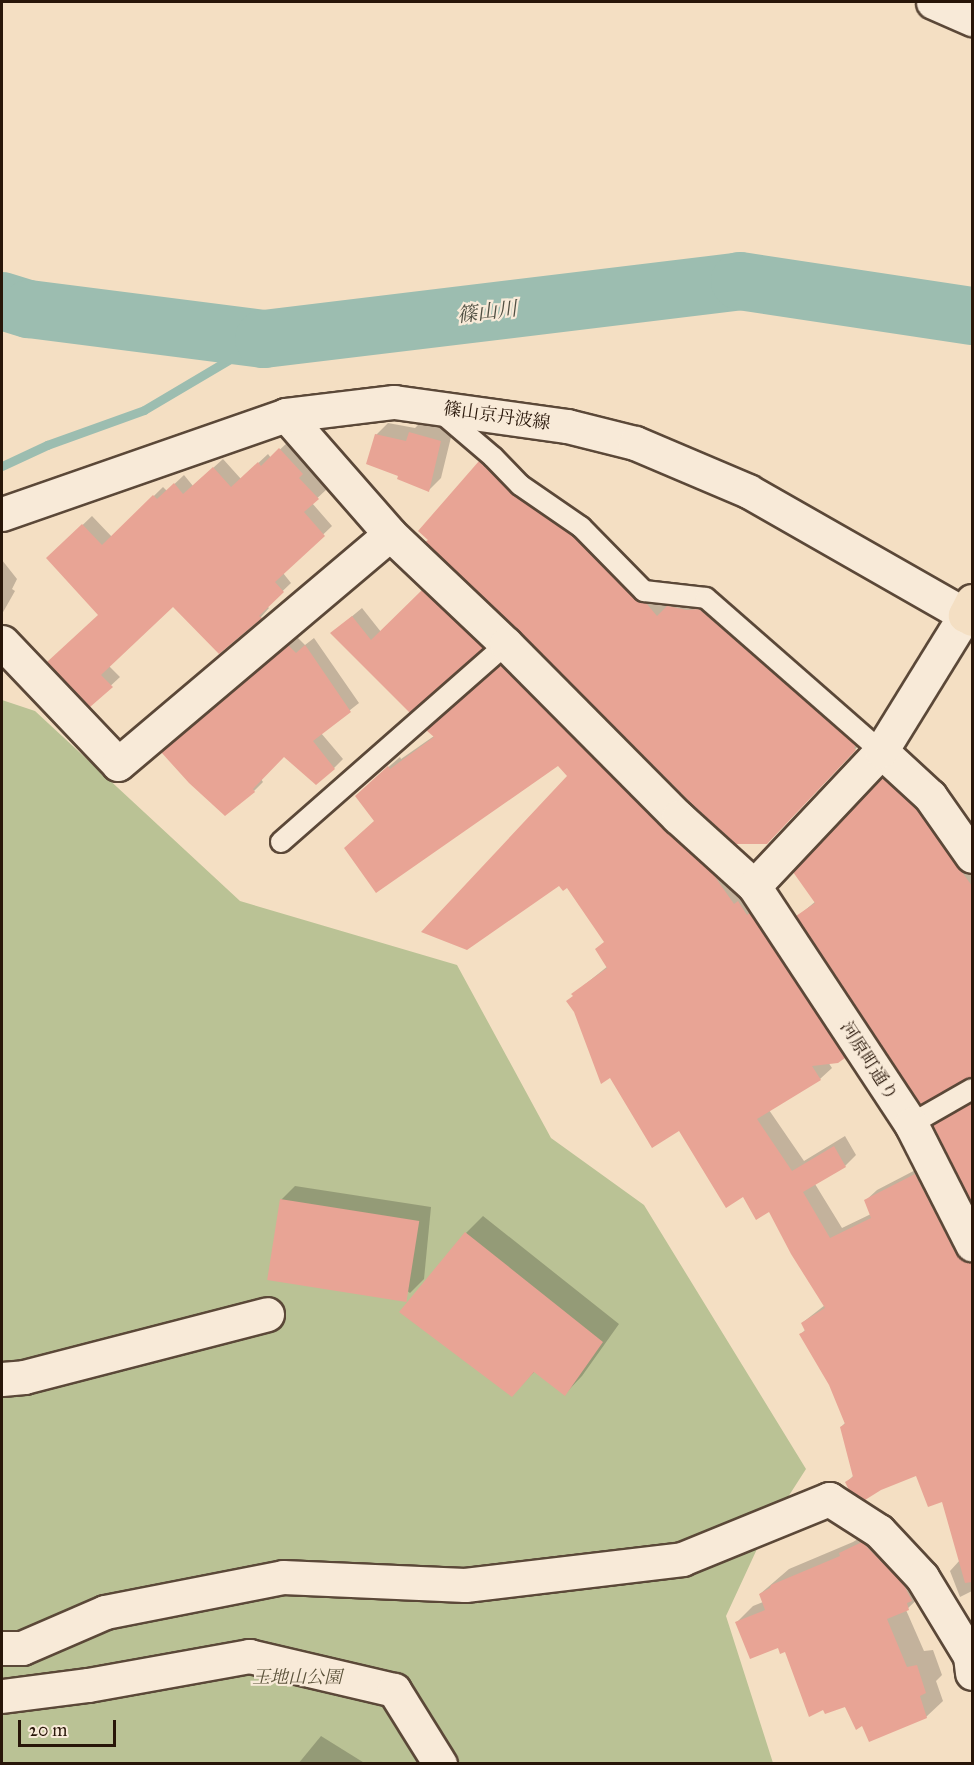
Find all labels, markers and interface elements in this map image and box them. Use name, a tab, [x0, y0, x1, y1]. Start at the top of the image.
water label: 篠山川	[456, 296, 518, 328]
street label: 篠山京丹波線	[442, 398, 552, 434]
street label: 河原町通り	[835, 1017, 903, 1105]
park label: 王地山公園	[252, 1666, 342, 1688]
scale bar	[21, 1708, 118, 1746]
text: 20 m	[29, 1719, 67, 1741]

